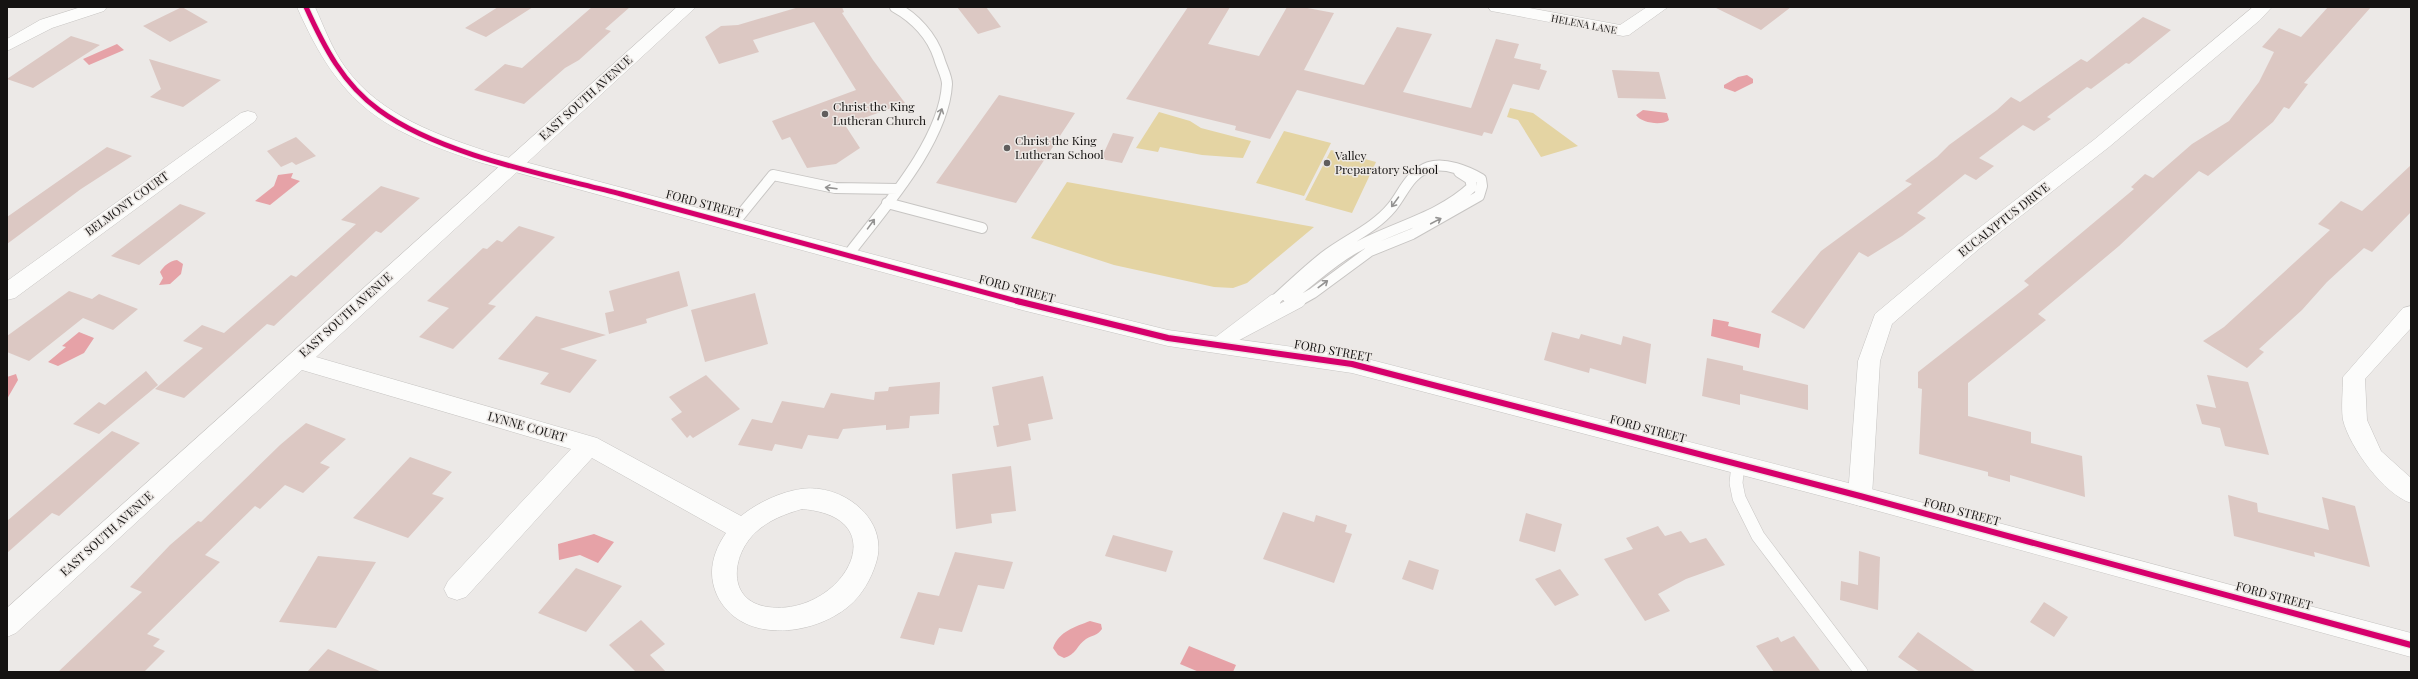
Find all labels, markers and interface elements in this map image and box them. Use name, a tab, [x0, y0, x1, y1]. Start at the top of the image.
street label: HELENA LANE	[1550, 11, 1618, 37]
street label: EAST SOUTH AVENUE	[535, 51, 635, 143]
place label: Christ the King Lutheran Church	[833, 98, 926, 128]
marker: Christ the King Lutheran Church	[820, 109, 830, 119]
one-way arrow	[936, 109, 944, 121]
place label: Christ the King Lutheran School	[1015, 132, 1104, 162]
marker: Christ the King Lutheran School	[1002, 143, 1012, 153]
place label: Valley Preparatory School	[1334, 147, 1439, 177]
marker: Valley Preparatory School	[1322, 158, 1332, 168]
street label: BELMONT COURT	[81, 167, 172, 239]
street label: EUCALYPTUS DRIVE	[1954, 179, 2052, 260]
one-way arrow	[825, 184, 838, 192]
street label: FORD STREET	[664, 185, 745, 221]
one-way arrow	[1391, 197, 1399, 208]
one-way arrow	[1430, 217, 1442, 224]
one-way arrow	[867, 218, 875, 229]
street label: EAST SOUTH AVENUE	[295, 268, 395, 360]
street label: FORD STREET	[977, 270, 1058, 306]
one-way arrow	[1318, 280, 1329, 289]
street label: FORD STREET	[1293, 335, 1374, 365]
street label: LYNNE COURT	[486, 407, 569, 445]
street label: FORD STREET	[1608, 410, 1689, 446]
street label: EAST SOUTH AVENUE	[56, 487, 156, 579]
street label: FORD STREET	[1922, 493, 2003, 529]
street label: FORD STREET	[2234, 577, 2315, 613]

